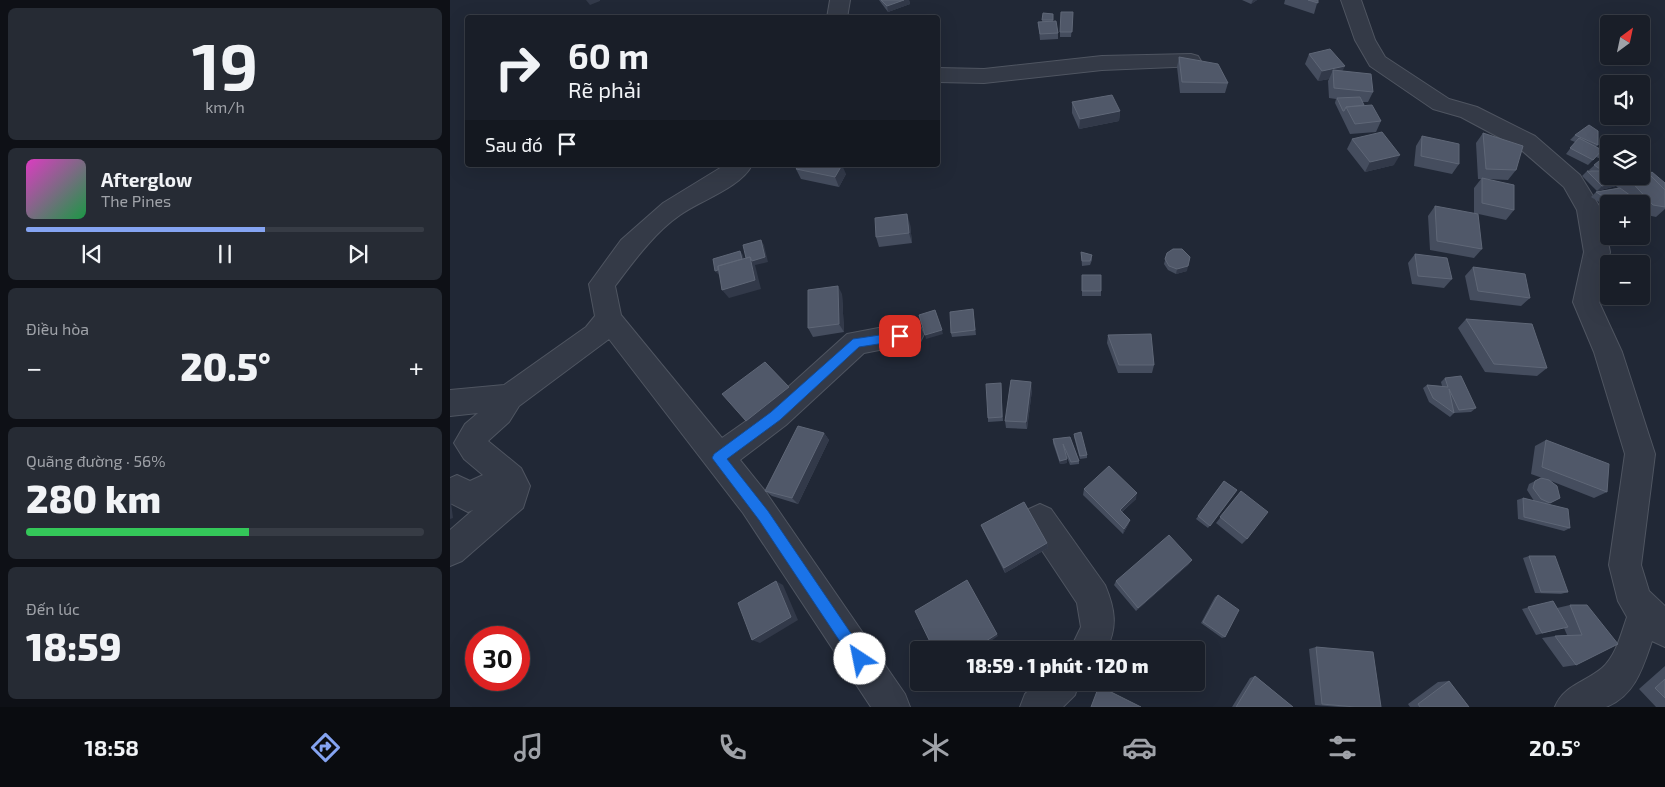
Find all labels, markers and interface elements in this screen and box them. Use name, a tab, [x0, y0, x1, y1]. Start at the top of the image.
north arrow	[1600, 15, 1650, 65]
map controls	[1600, 15, 1650, 305]
text: 19	[192, 25, 258, 103]
text: 60 m	[568, 34, 649, 76]
icon: right	[485, 35, 550, 100]
button: sound	[1600, 75, 1650, 125]
text: Rẽ phải	[568, 76, 641, 102]
text: km/h	[205, 97, 245, 116]
icon: arrive	[553, 130, 581, 158]
text: Sau đó	[485, 133, 543, 156]
button: layers	[1600, 135, 1650, 185]
text: Afterglow	[101, 168, 192, 191]
text: The Pines	[101, 191, 171, 210]
button: +	[1600, 195, 1650, 245]
icon: previous	[78, 240, 106, 268]
icon: pause	[211, 240, 239, 268]
icon: next	[344, 240, 372, 268]
button: −	[1600, 255, 1650, 305]
pin	[879, 315, 921, 357]
text: Điều hòa	[26, 319, 89, 338]
icon: arrive	[886, 322, 914, 350]
text: 20.5°	[180, 343, 271, 389]
text: −	[26, 350, 42, 384]
text: +	[409, 350, 424, 384]
text: Quãng đường · 56%	[26, 451, 165, 470]
text: 280 km	[26, 475, 161, 521]
text: Đến lúc	[26, 599, 80, 618]
text: 18:59	[26, 623, 121, 669]
speed limit sign: 30	[465, 626, 530, 691]
position arrow	[833, 632, 885, 684]
text: 18:59 · 1 phút · 120 m	[966, 654, 1149, 677]
icon: directions	[308, 730, 343, 765]
icon: music	[511, 730, 546, 765]
icon: phone	[715, 730, 750, 765]
icon: climate	[918, 730, 953, 765]
icon: car	[1122, 730, 1157, 765]
icon: filters	[1325, 730, 1360, 765]
text: 18:58	[84, 734, 139, 760]
text: 20.5°	[1529, 734, 1581, 760]

